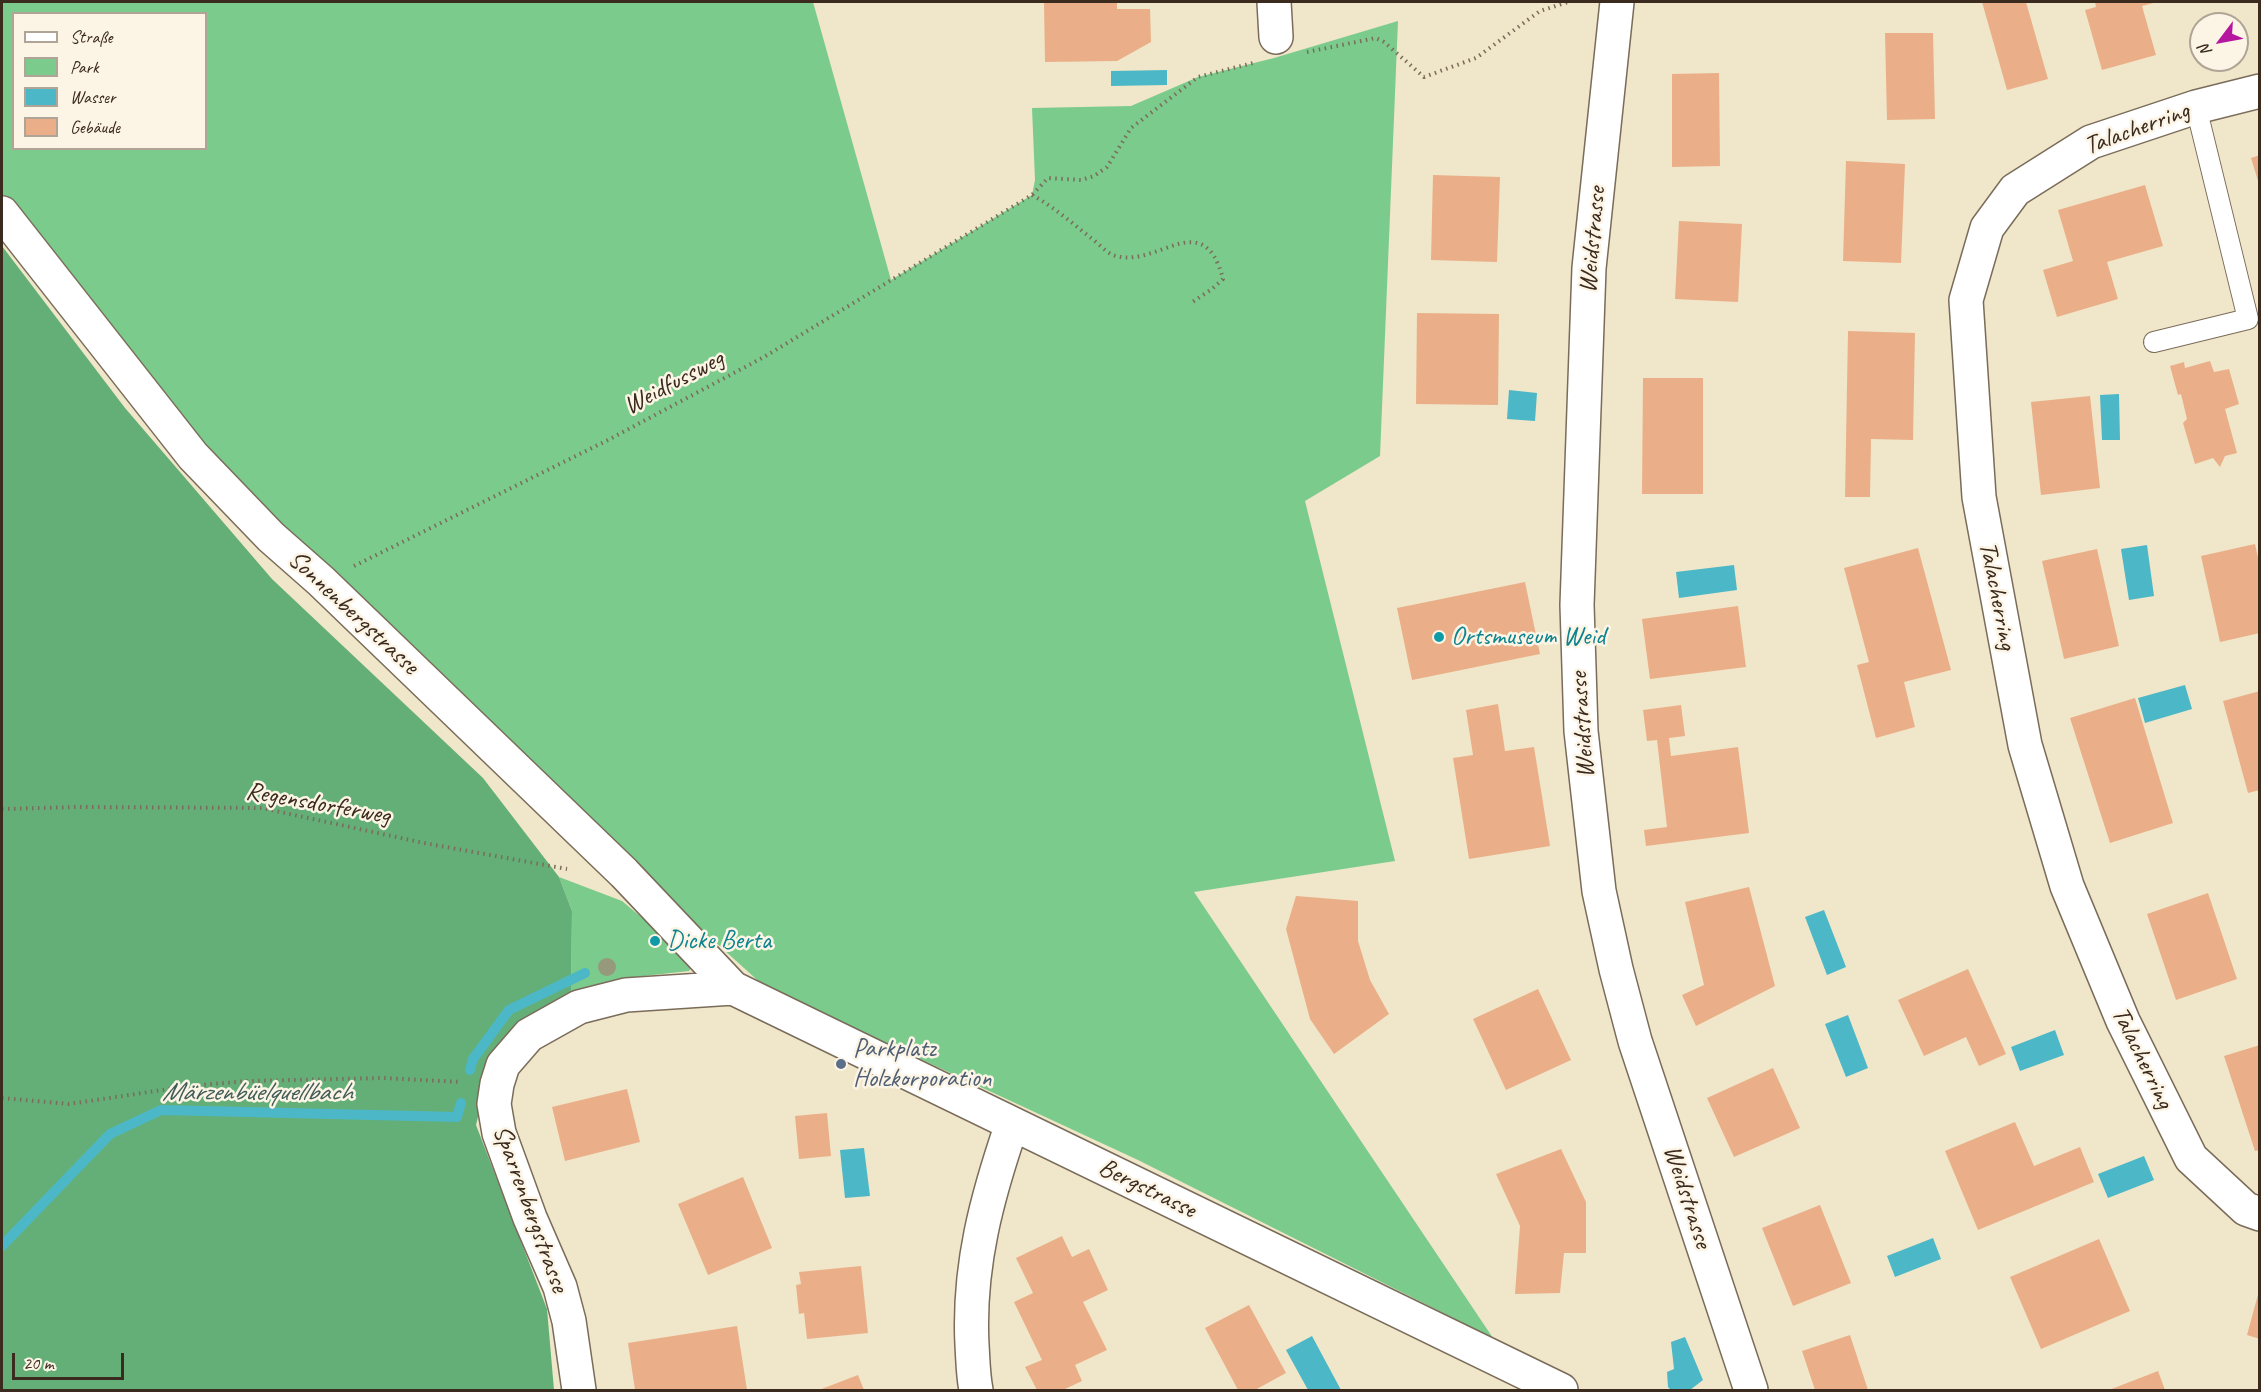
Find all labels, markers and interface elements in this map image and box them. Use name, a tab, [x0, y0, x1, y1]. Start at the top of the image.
legend	[12, 12, 207, 150]
north arrow	[2189, 12, 2249, 72]
text: Straße	[70, 26, 112, 48]
text: N	[2194, 41, 2217, 60]
text: Park	[70, 56, 99, 78]
text: Wasser	[70, 86, 115, 108]
street label: Talacherring	[2080, 96, 2194, 162]
text: Gebäude	[70, 116, 120, 138]
street label: Weidstrasse	[1573, 186, 1613, 294]
street label: Weidfussweg	[619, 344, 729, 422]
street label: Talacherring	[1971, 539, 2023, 653]
street label: Sonnenbergstrasse	[281, 544, 425, 682]
place label: Ortsmuseum Weid	[1451, 621, 1605, 653]
marker: Ortsmuseum Weid	[1432, 630, 1446, 644]
street label: Weidstrasse	[1564, 671, 1602, 779]
street label: Regensdorferweg	[244, 776, 392, 832]
place label: Dicke Berta	[667, 925, 771, 957]
marker: Dicke Berta	[648, 934, 662, 948]
street label: Talacherring	[2104, 1002, 2180, 1114]
place label: Parkplatz Holzkorporation	[853, 1033, 992, 1094]
marker: Parkplatz Holzkorporation	[834, 1057, 848, 1071]
water label: Märzenbüelquellbach	[162, 1077, 352, 1109]
street label: Sparrenbergstrasse	[485, 1121, 575, 1297]
street label: Weidstrasse	[1656, 1142, 1718, 1252]
street label: Bergstrasse	[1093, 1152, 1201, 1226]
scale bar	[15, 1341, 128, 1379]
text: 20 m	[23, 1352, 54, 1374]

